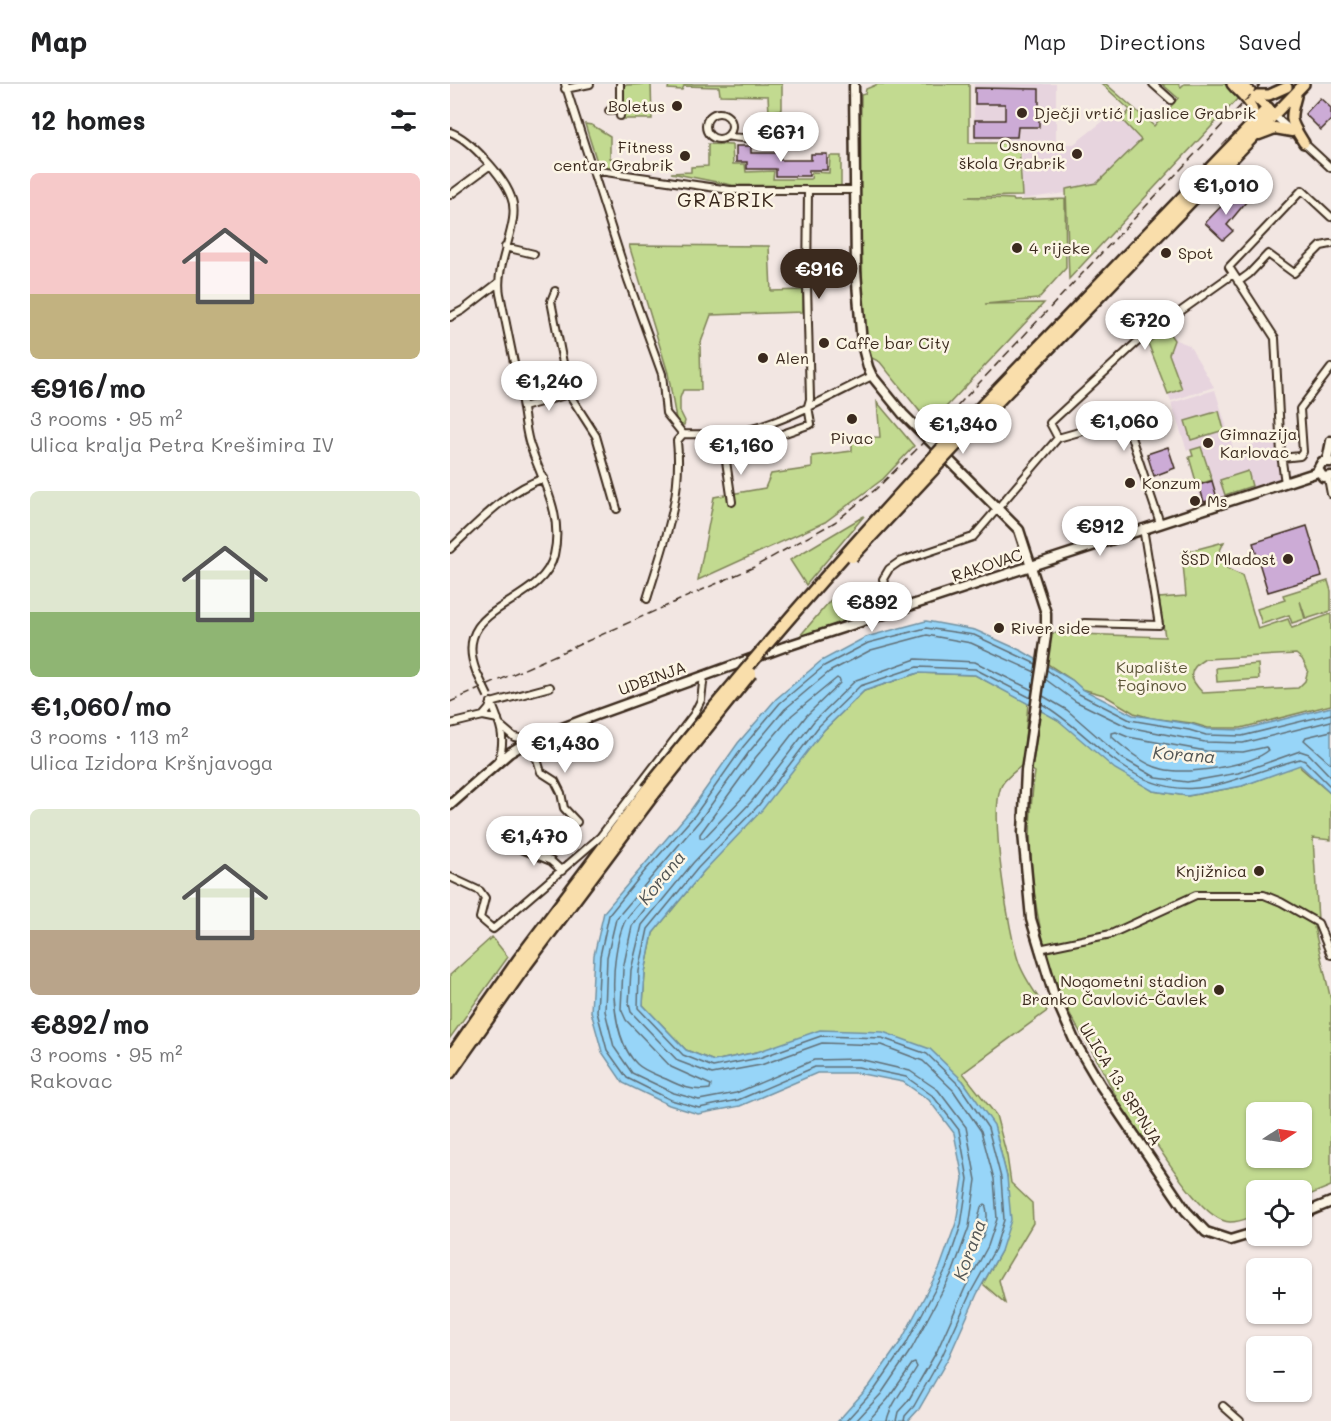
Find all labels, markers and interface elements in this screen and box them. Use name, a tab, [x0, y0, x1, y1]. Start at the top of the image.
text: Map	[30, 23, 87, 59]
text: Map	[1023, 28, 1066, 55]
text: Directions	[1099, 28, 1206, 55]
text: Saved	[1239, 28, 1301, 55]
place label: Boletus	[608, 95, 665, 116]
marker: Boletus	[670, 99, 684, 113]
place label: Dječji vrtić i jaslice Grabrik	[1034, 102, 1256, 123]
text: 12 homes	[30, 103, 146, 137]
icon: filters	[387, 104, 420, 137]
marker: Dječji vrtić i jaslice Grabrik	[1015, 106, 1029, 120]
pin: €671	[745, 112, 817, 163]
text: €671	[757, 118, 805, 144]
place label: Osnovna škola Grabrik	[959, 134, 1065, 173]
place label: Fitness centar Grabrik	[553, 136, 673, 175]
marker: Osnovna škola Grabrik	[1070, 147, 1084, 161]
marker: Fitness centar Grabrik	[678, 149, 692, 163]
pin: €1,010	[1177, 165, 1275, 216]
text: €1,010	[1193, 171, 1259, 197]
district label: GRABRIK	[677, 186, 775, 212]
icon: home	[171, 212, 279, 320]
place label: 4 rijeke	[1029, 237, 1090, 258]
marker: 4 rijeke	[1010, 241, 1024, 255]
place label: Spot	[1178, 242, 1213, 263]
marker: Spot	[1159, 246, 1173, 260]
pin: €916	[783, 249, 855, 300]
text: €916	[794, 255, 844, 281]
pin: €720	[1109, 300, 1181, 351]
text: €720	[1119, 306, 1171, 332]
place label: Caffe bar City	[836, 332, 950, 353]
marker: Caffe bar City	[817, 336, 831, 350]
place label: Alen	[775, 347, 809, 368]
marker: Alen	[756, 351, 770, 365]
pin: €1,240	[500, 361, 598, 412]
text: €1,240	[515, 367, 583, 393]
text: €916/mo	[30, 371, 146, 405]
pin: €1,060	[1075, 401, 1173, 452]
pin: €1,340	[914, 404, 1012, 455]
text: 3 rooms · 95 m²	[30, 405, 182, 431]
text: €1,060	[1089, 407, 1159, 433]
text: €1,340	[929, 410, 997, 436]
marker: Pivac	[845, 412, 859, 426]
place label: Gimnazija Karlovac	[1220, 423, 1298, 462]
pin: €1,160	[692, 425, 790, 476]
place label: Pivac	[831, 427, 873, 448]
text: Ulica kralja Petra Krešimira IV	[30, 431, 334, 457]
text: €1,160	[708, 431, 774, 457]
marker: Gimnazija Karlovac	[1201, 436, 1215, 450]
place label: Konzum	[1142, 472, 1200, 493]
marker: Konzum	[1123, 476, 1137, 490]
place label: Ms	[1207, 490, 1228, 511]
marker: Ms	[1188, 494, 1202, 508]
pin: €912	[1064, 506, 1136, 557]
text: €912	[1076, 512, 1124, 538]
icon: home	[171, 530, 279, 638]
street label: RAKOVAC	[949, 543, 1025, 586]
place label: ŠSD Mladost	[1181, 548, 1276, 569]
marker: ŠSD Mladost	[1281, 552, 1295, 566]
pin: €892	[836, 582, 908, 633]
text: €892	[846, 588, 898, 614]
place label: River side	[1011, 617, 1090, 638]
marker: River side	[992, 621, 1006, 635]
street label: UDBINJA	[615, 656, 688, 699]
park label: Kupalište Foginovo	[1116, 656, 1188, 695]
text: €1,060/mo	[30, 689, 171, 723]
text: 3 rooms · 113 m²	[30, 723, 189, 749]
pin: €1,430	[516, 723, 614, 774]
text: €1,430	[531, 729, 599, 755]
water label: Korana	[1152, 740, 1216, 768]
text: Ulica Izidora Kršnjavoga	[30, 749, 273, 775]
pin: €1,470	[485, 816, 583, 867]
text: €1,470	[500, 822, 568, 848]
water label: Korana	[632, 845, 690, 909]
icon: home	[171, 848, 279, 956]
place label: Knjižnica	[1176, 860, 1247, 881]
marker: Knjižnica	[1252, 864, 1266, 878]
place label: Nogometni stadion Branko Čavlović-Čavlek	[1022, 970, 1207, 1009]
marker: Nogometni stadion Branko Čavlović-Čavlek	[1212, 983, 1226, 997]
text: €892/mo	[30, 1007, 149, 1041]
street label: ULICA 13. SRPNJA	[1075, 1018, 1168, 1149]
text: 3 rooms · 95 m²	[30, 1041, 182, 1067]
text: Rakovac	[30, 1067, 113, 1093]
north arrow	[1246, 1102, 1312, 1168]
map controls	[1246, 1102, 1312, 1402]
button: locate	[1246, 1180, 1312, 1246]
water label: Korana	[947, 1216, 991, 1283]
button: +	[1246, 1258, 1312, 1324]
button: −	[1246, 1336, 1312, 1402]

